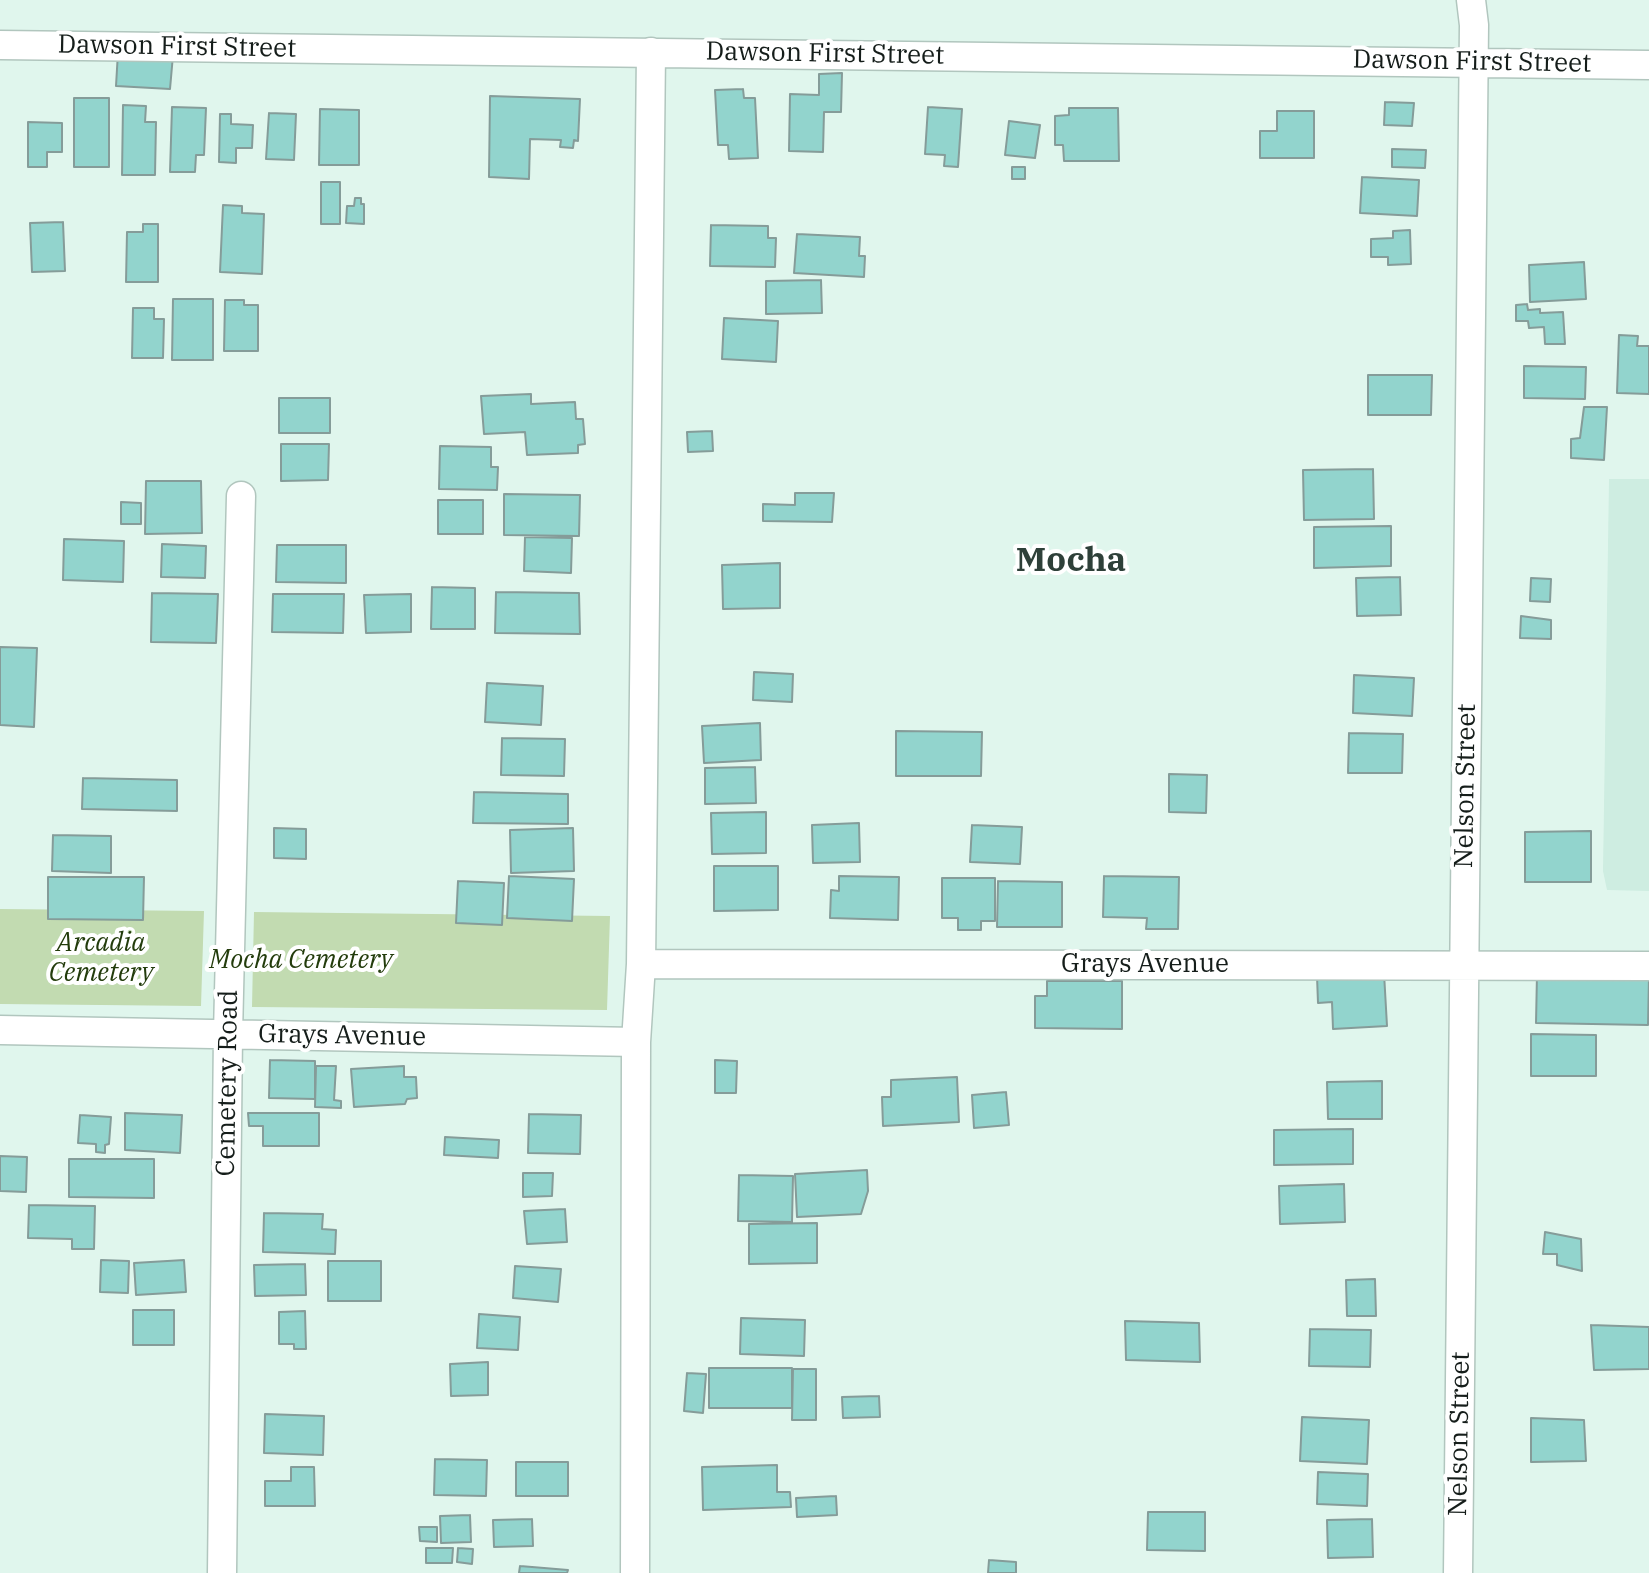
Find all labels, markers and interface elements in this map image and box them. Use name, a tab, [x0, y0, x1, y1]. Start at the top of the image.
street label: Dawson First Street	[57, 29, 297, 65]
street label: Dawson First Street	[705, 36, 945, 72]
street label: Dawson First Street	[1352, 44, 1592, 80]
district label: Mocha	[1016, 541, 1126, 581]
street label: Nelson Street	[1449, 703, 1483, 869]
park label: Arcadia Cemetery	[49, 927, 153, 988]
park label: Mocha Cemetery	[209, 944, 393, 976]
street label: Grays Avenue	[1061, 948, 1229, 980]
street label: Cemetery Road	[211, 989, 245, 1177]
street label: Grays Avenue	[258, 1019, 426, 1053]
street label: Nelson Street	[1443, 1351, 1477, 1517]

